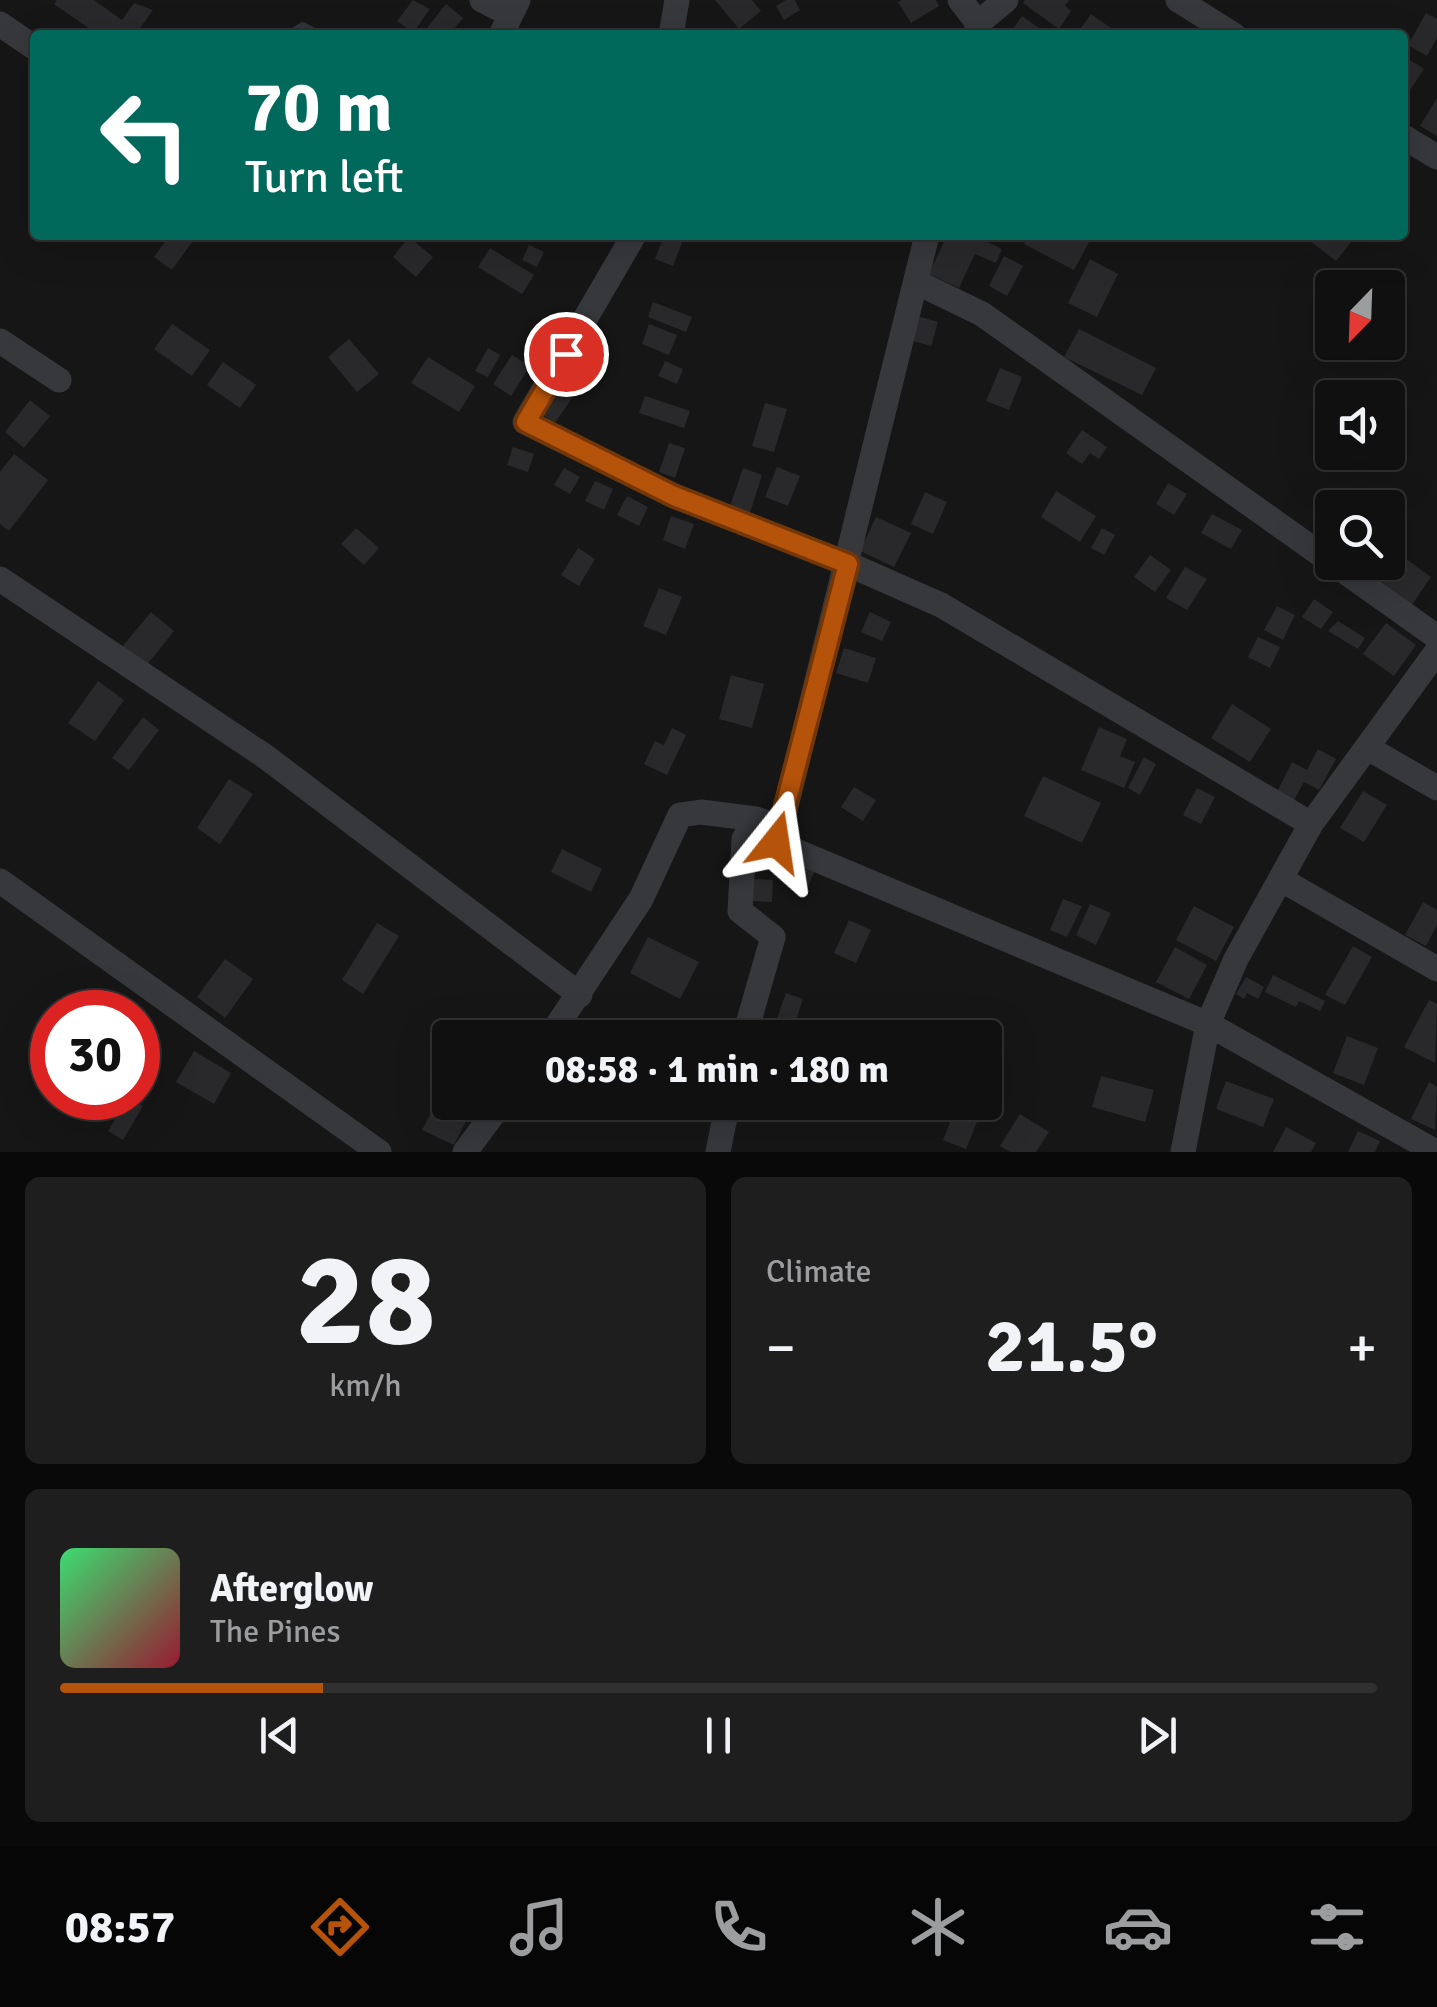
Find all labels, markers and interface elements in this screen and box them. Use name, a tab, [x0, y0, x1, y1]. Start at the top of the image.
text: 70 m	[245, 64, 393, 150]
icon: left	[80, 70, 210, 200]
text: Turn left	[245, 150, 404, 205]
north arrow	[1315, 270, 1405, 360]
map controls	[1315, 270, 1405, 580]
pin	[524, 312, 609, 397]
icon: arrive	[539, 327, 594, 382]
button: sound	[1315, 380, 1405, 470]
button: search	[1315, 490, 1405, 580]
position arrow	[724, 790, 828, 894]
speed limit sign: 30	[30, 990, 160, 1120]
text: 08:58 · 1 min · 180 m	[545, 1046, 889, 1093]
text: 28	[295, 1221, 436, 1381]
text: Climate	[766, 1252, 872, 1291]
text: 21.5°	[985, 1300, 1158, 1393]
text: −	[766, 1314, 796, 1382]
text: +	[1347, 1314, 1377, 1382]
text: km/h	[329, 1366, 402, 1405]
text: Afterglow	[210, 1565, 373, 1612]
text: The Pines	[210, 1612, 341, 1651]
icon: previous	[252, 1708, 307, 1763]
icon: pause	[691, 1708, 746, 1763]
icon: next	[1130, 1708, 1185, 1763]
icon: directions	[305, 1892, 375, 1962]
icon: music	[504, 1892, 574, 1962]
icon: phone	[704, 1892, 774, 1962]
icon: climate	[903, 1892, 973, 1962]
icon: car	[1103, 1892, 1173, 1962]
icon: filters	[1302, 1892, 1372, 1962]
text: 08:57	[65, 1900, 175, 1955]

